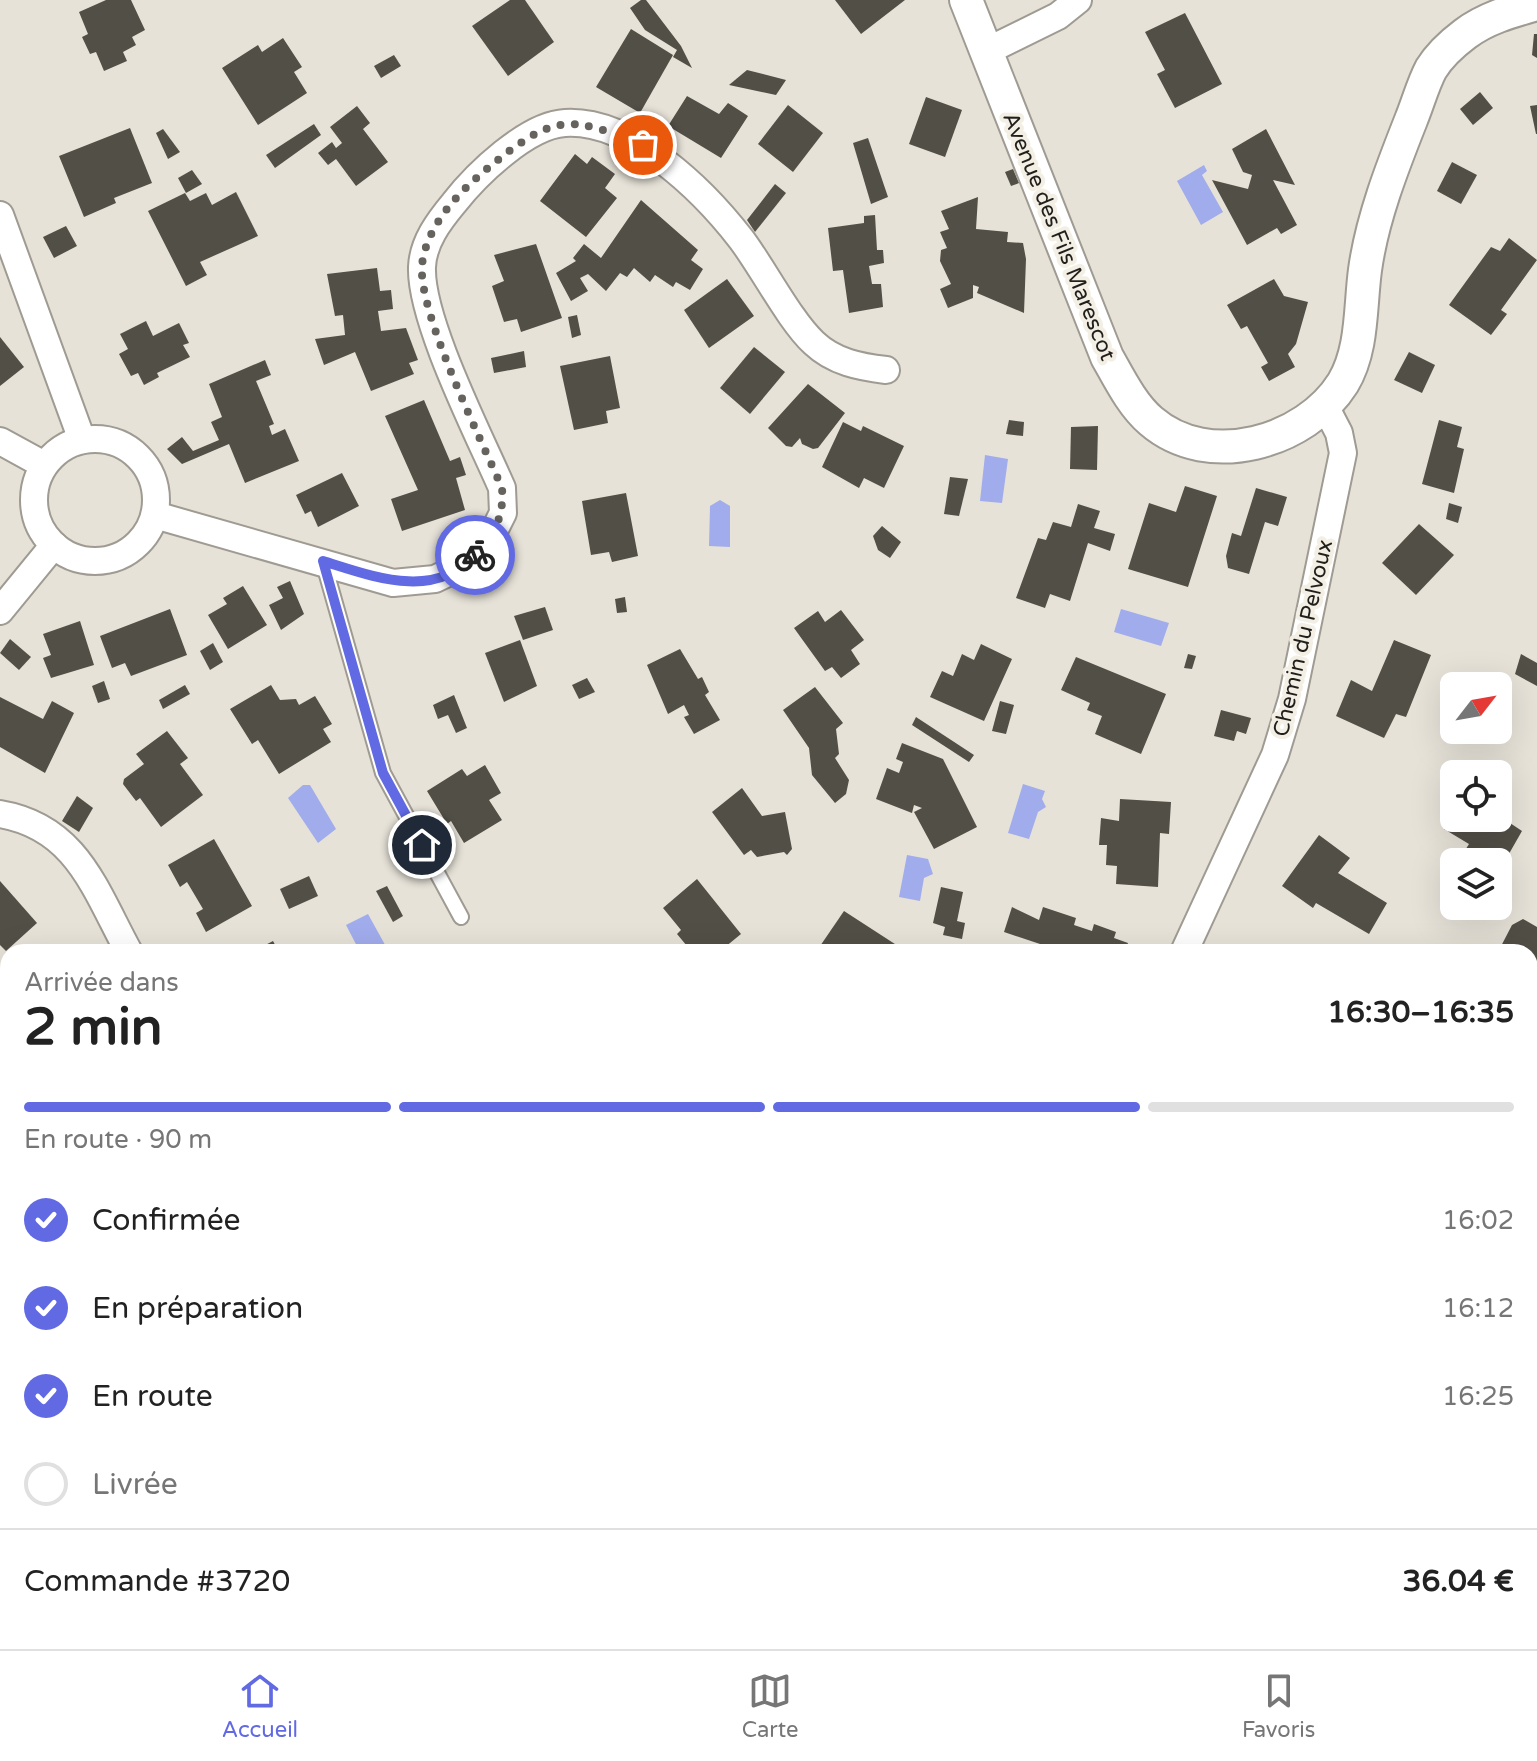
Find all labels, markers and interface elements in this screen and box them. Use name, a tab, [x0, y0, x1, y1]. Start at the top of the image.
street label: Avenue des Fils Marescot	[997, 108, 1121, 364]
pin	[609, 111, 677, 179]
icon: bag	[621, 123, 665, 167]
courier	[435, 515, 515, 595]
icon: bike	[453, 533, 497, 577]
street label: Chemin du Pelvoux	[1268, 537, 1338, 739]
north arrow	[1440, 672, 1512, 744]
map controls	[1440, 672, 1512, 920]
button: locate	[1440, 760, 1512, 832]
pin	[388, 811, 456, 879]
icon: home	[400, 823, 444, 867]
button: layers	[1440, 848, 1512, 920]
text: Arrivée dans	[24, 967, 179, 998]
text: 16:30–16:35	[1327, 994, 1514, 1031]
text: 2 min	[24, 996, 163, 1059]
text: En route · 90 m	[24, 1124, 212, 1155]
icon: check	[24, 1198, 68, 1242]
text: Confirmée	[92, 1202, 241, 1239]
text: 16:02	[1442, 1205, 1514, 1236]
icon: check	[24, 1286, 68, 1330]
text: En préparation	[92, 1290, 303, 1327]
text: 16:12	[1442, 1293, 1514, 1324]
icon: check	[24, 1374, 68, 1418]
text: En route	[92, 1378, 213, 1415]
text: 16:25	[1442, 1381, 1514, 1412]
text: Livrée	[92, 1466, 178, 1503]
text: Commande #3720	[24, 1563, 290, 1600]
text: 36.04 €	[1403, 1563, 1514, 1600]
tab: Accueil	[222, 1669, 298, 1743]
tab: Carte	[742, 1669, 798, 1743]
tab: Favoris	[1242, 1669, 1315, 1743]

